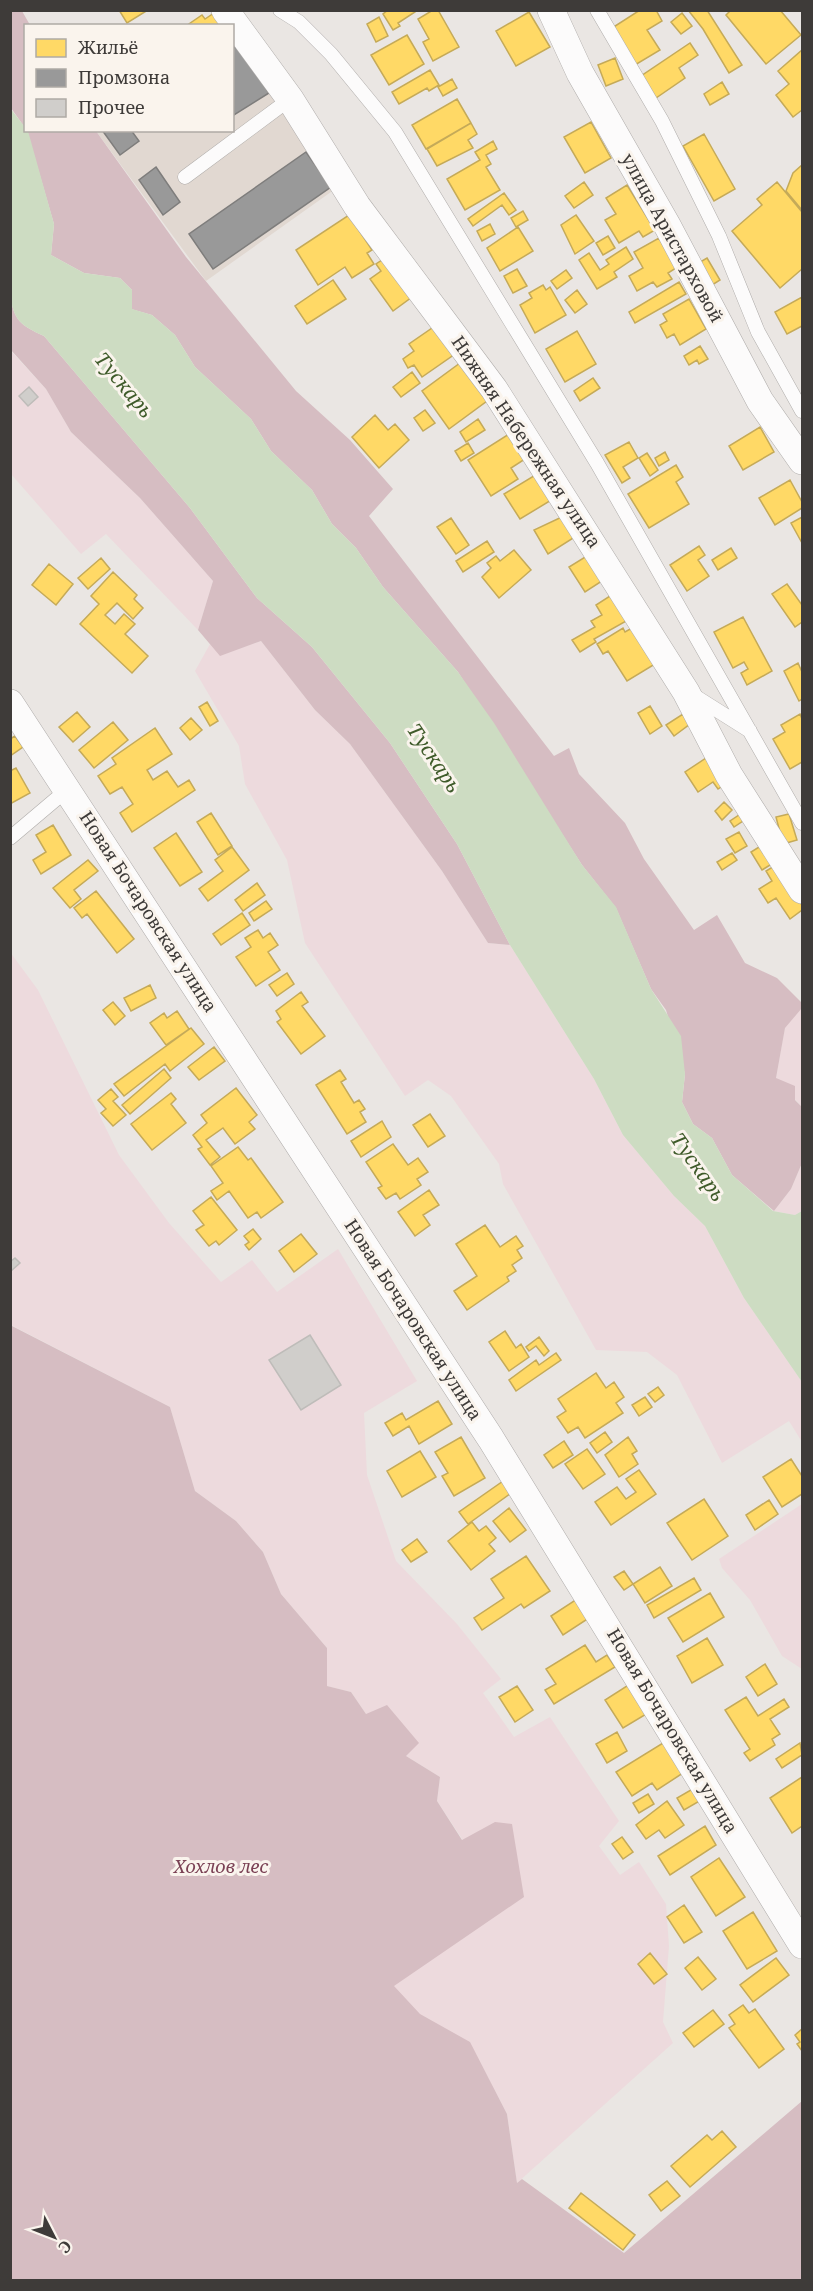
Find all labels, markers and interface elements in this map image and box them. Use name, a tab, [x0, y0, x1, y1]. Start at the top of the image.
legend	[24, 24, 234, 132]
text: Жильё	[77, 35, 138, 59]
text: Промзона	[78, 65, 170, 89]
text: Прочее	[78, 95, 145, 119]
street label: улица Аристарховой	[616, 149, 729, 326]
street label: Нижняя Набережная улица	[447, 331, 607, 552]
water label: Тускарь	[89, 346, 160, 423]
water label: Тускарь	[401, 718, 468, 798]
street label: Новая Бочаровская улица	[75, 806, 223, 1017]
water label: Тускарь	[665, 1127, 732, 1207]
street label: Новая Бочаровская улица	[340, 1214, 488, 1425]
street label: Новая Бочаровская улица	[602, 1623, 744, 1838]
park label: Хохлов лес	[173, 1854, 268, 1878]
north arrow	[24, 2207, 84, 2267]
text: С	[53, 2236, 77, 2258]

